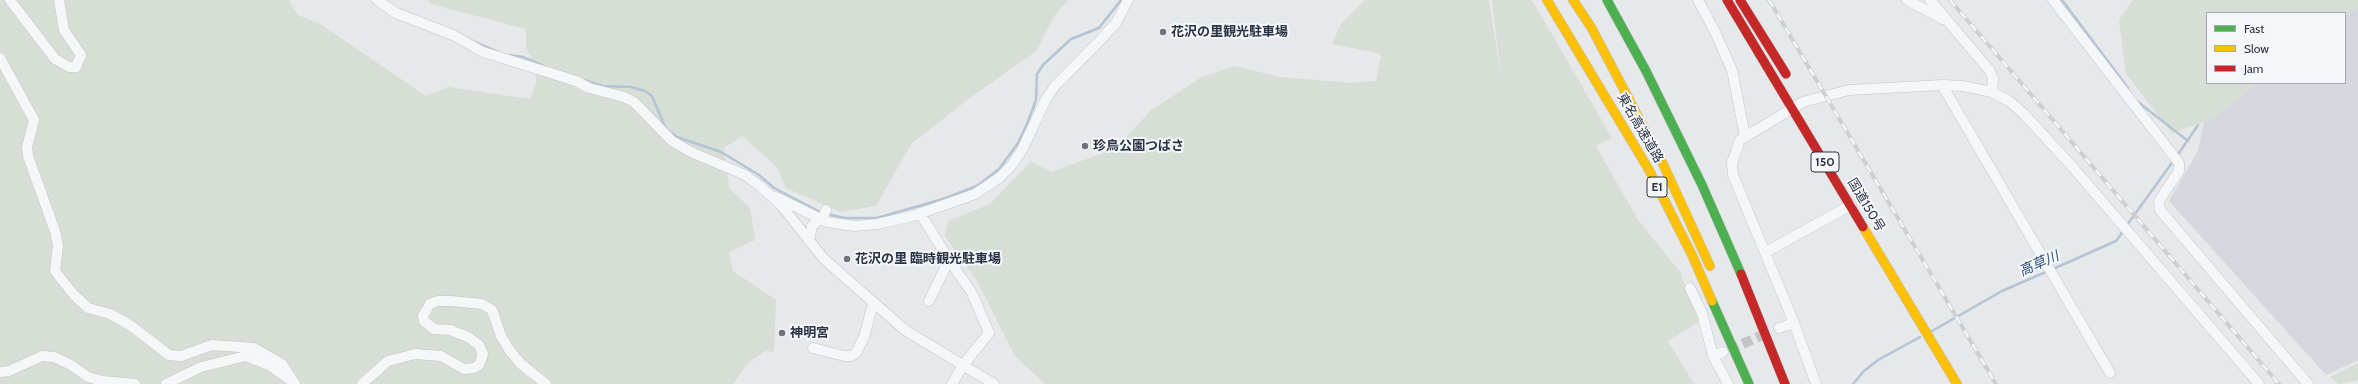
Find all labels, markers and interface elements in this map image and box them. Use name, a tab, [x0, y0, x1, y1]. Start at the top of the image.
legend	[2206, 12, 2346, 84]
text: Fast	[2244, 21, 2264, 36]
place label: 花沢の里観光駐車場	[1171, 24, 1288, 40]
marker: 花沢の里観光駐車場	[1158, 27, 1168, 37]
text: Slow	[2244, 41, 2269, 56]
text: Jam	[2244, 61, 2263, 76]
street label: 東名高速道路	[1614, 90, 1666, 166]
place label: 珍鳥公園つばさ	[1093, 138, 1184, 154]
marker: 珍鳥公園つばさ	[1080, 141, 1090, 151]
road number: 150	[1811, 152, 1839, 172]
street label: 国道150号	[1844, 176, 1888, 234]
road number: E1	[1647, 177, 1667, 197]
water label: 高草川	[2016, 248, 2062, 280]
place label: 花沢の里 臨時観光駐車場	[855, 251, 1001, 267]
marker: 花沢の里 臨時観光駐車場	[842, 254, 852, 264]
place label: 神明宮	[790, 325, 829, 341]
marker: 神明宮	[777, 328, 787, 338]

